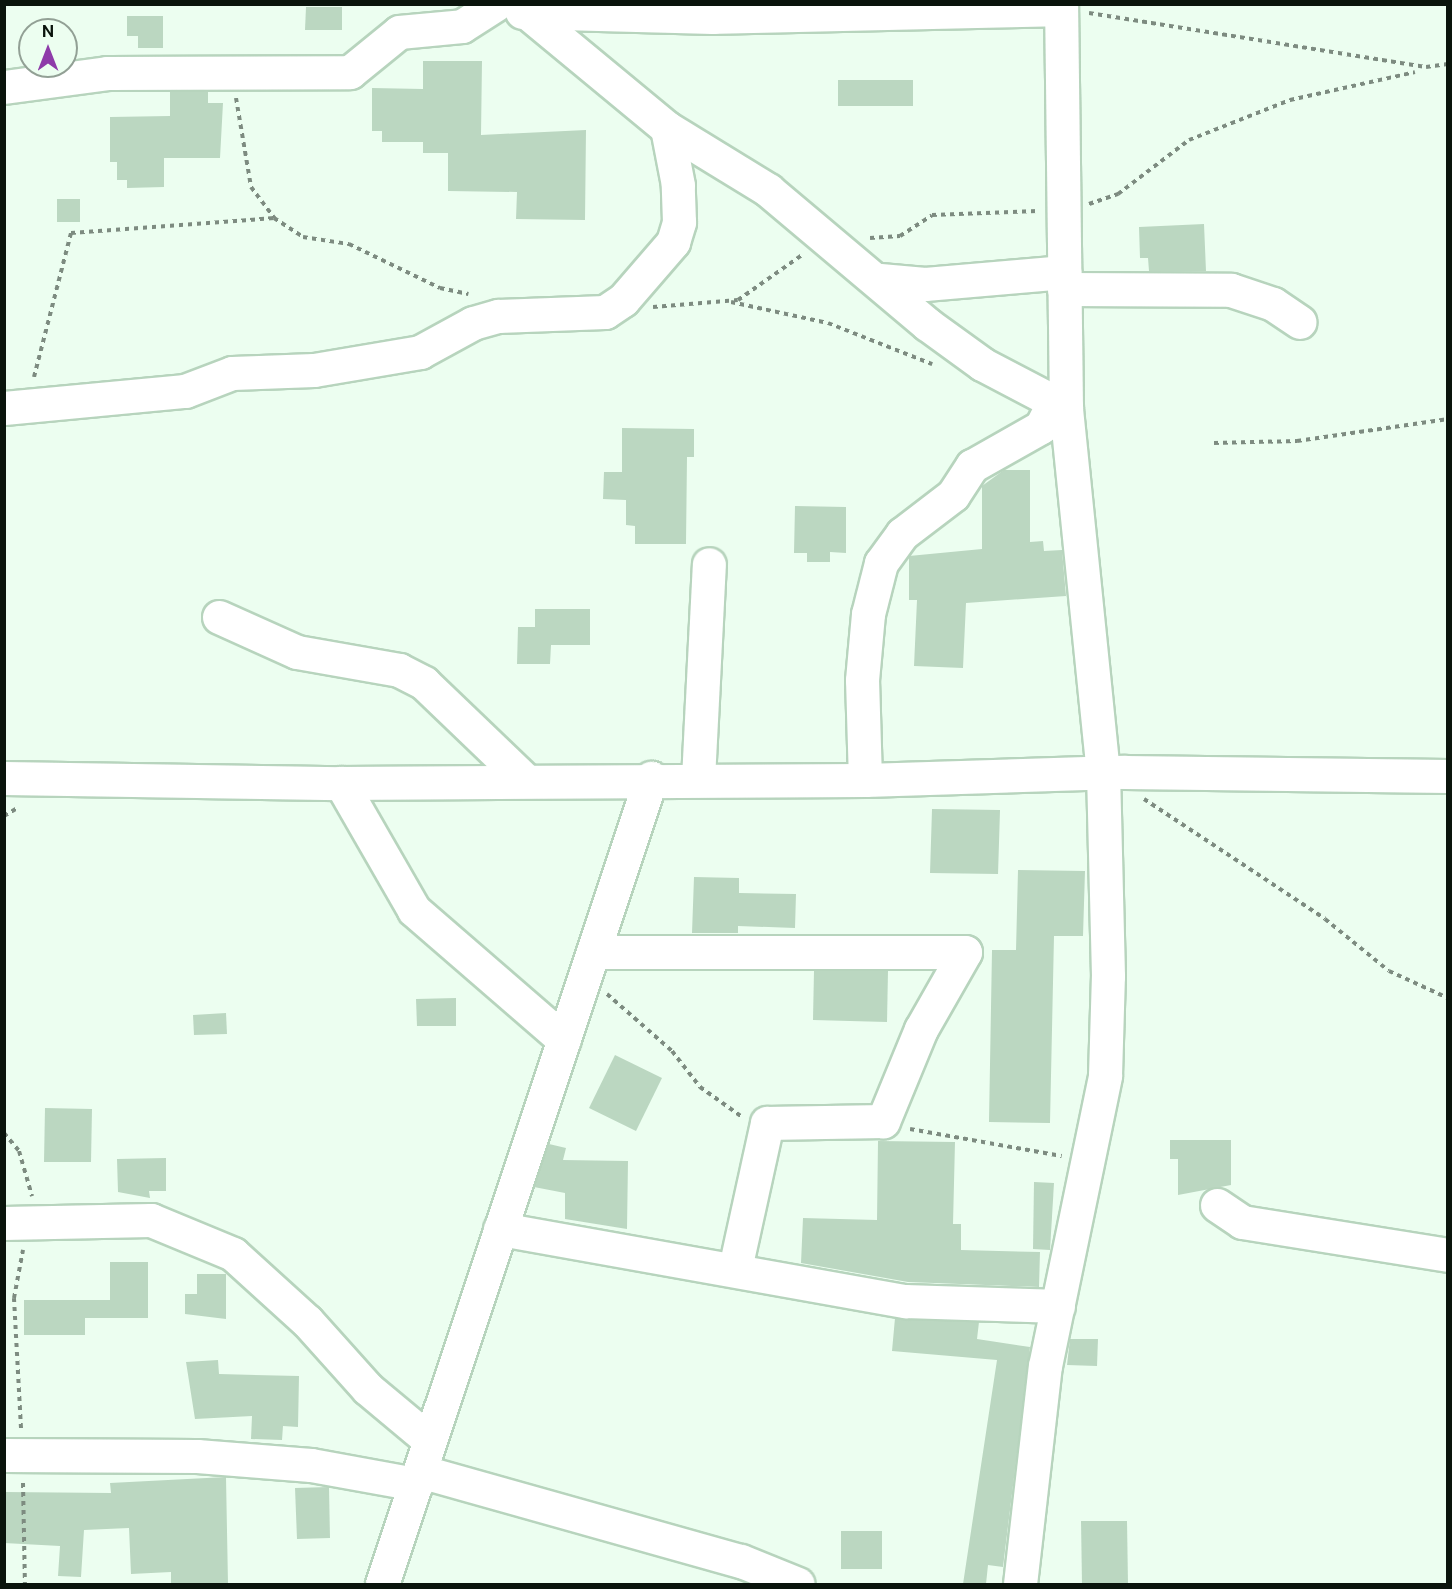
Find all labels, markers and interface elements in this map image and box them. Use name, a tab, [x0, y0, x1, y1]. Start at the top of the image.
north arrow	[18, 18, 78, 78]
text: N	[42, 22, 54, 41]

